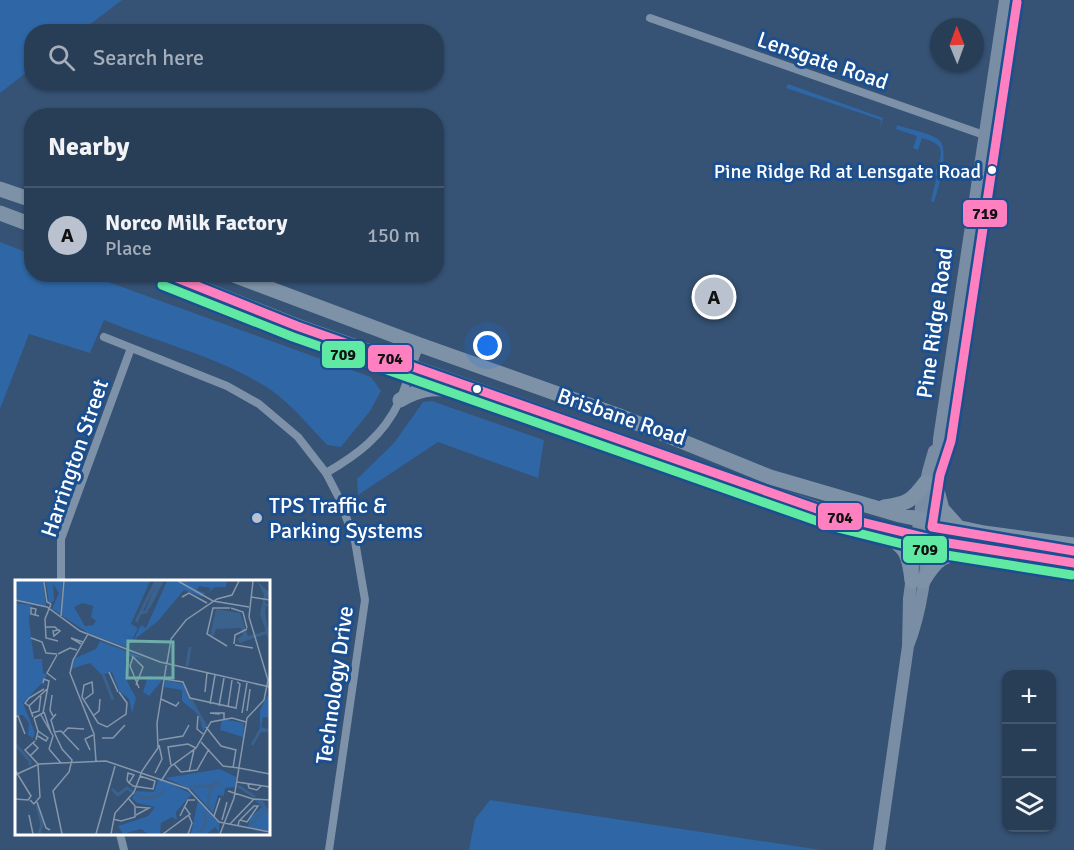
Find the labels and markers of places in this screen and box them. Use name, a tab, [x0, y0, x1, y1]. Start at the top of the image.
place label: Pine Ridge Rd at Lensgate Road	[714, 159, 981, 184]
marker: Pine Ridge Rd at Lensgate Road	[986, 164, 998, 176]
pin: A	[694, 274, 734, 320]
unlabelled marker	[471, 383, 483, 395]
place label: TPS Traffic & Parking Systems	[269, 492, 423, 544]
marker: TPS Traffic & Parking Systems	[250, 511, 264, 525]

